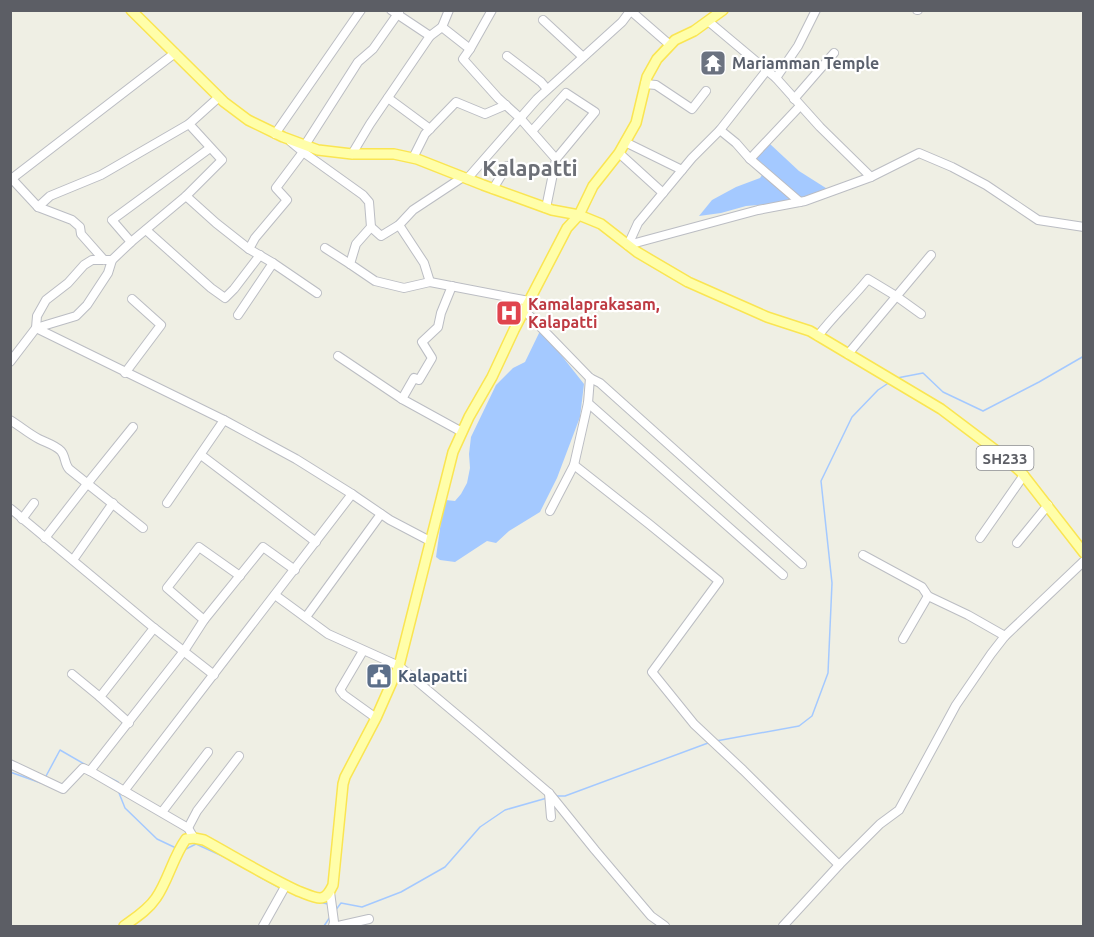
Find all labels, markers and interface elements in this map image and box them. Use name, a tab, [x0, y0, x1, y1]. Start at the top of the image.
temple icon: Mariamman Temple	[698, 48, 728, 78]
place label: Mariamman Temple	[732, 54, 879, 72]
district label: Kalapatti	[482, 155, 578, 180]
place label: Kamalaprakasam, Kalapatti	[528, 295, 660, 331]
hospital icon: Kamalaprakasam, Kalapatti	[494, 298, 524, 328]
road number: SH233	[976, 446, 1034, 470]
public building icon: Kalapatti	[364, 661, 394, 691]
place label: Kalapatti	[398, 667, 467, 685]

